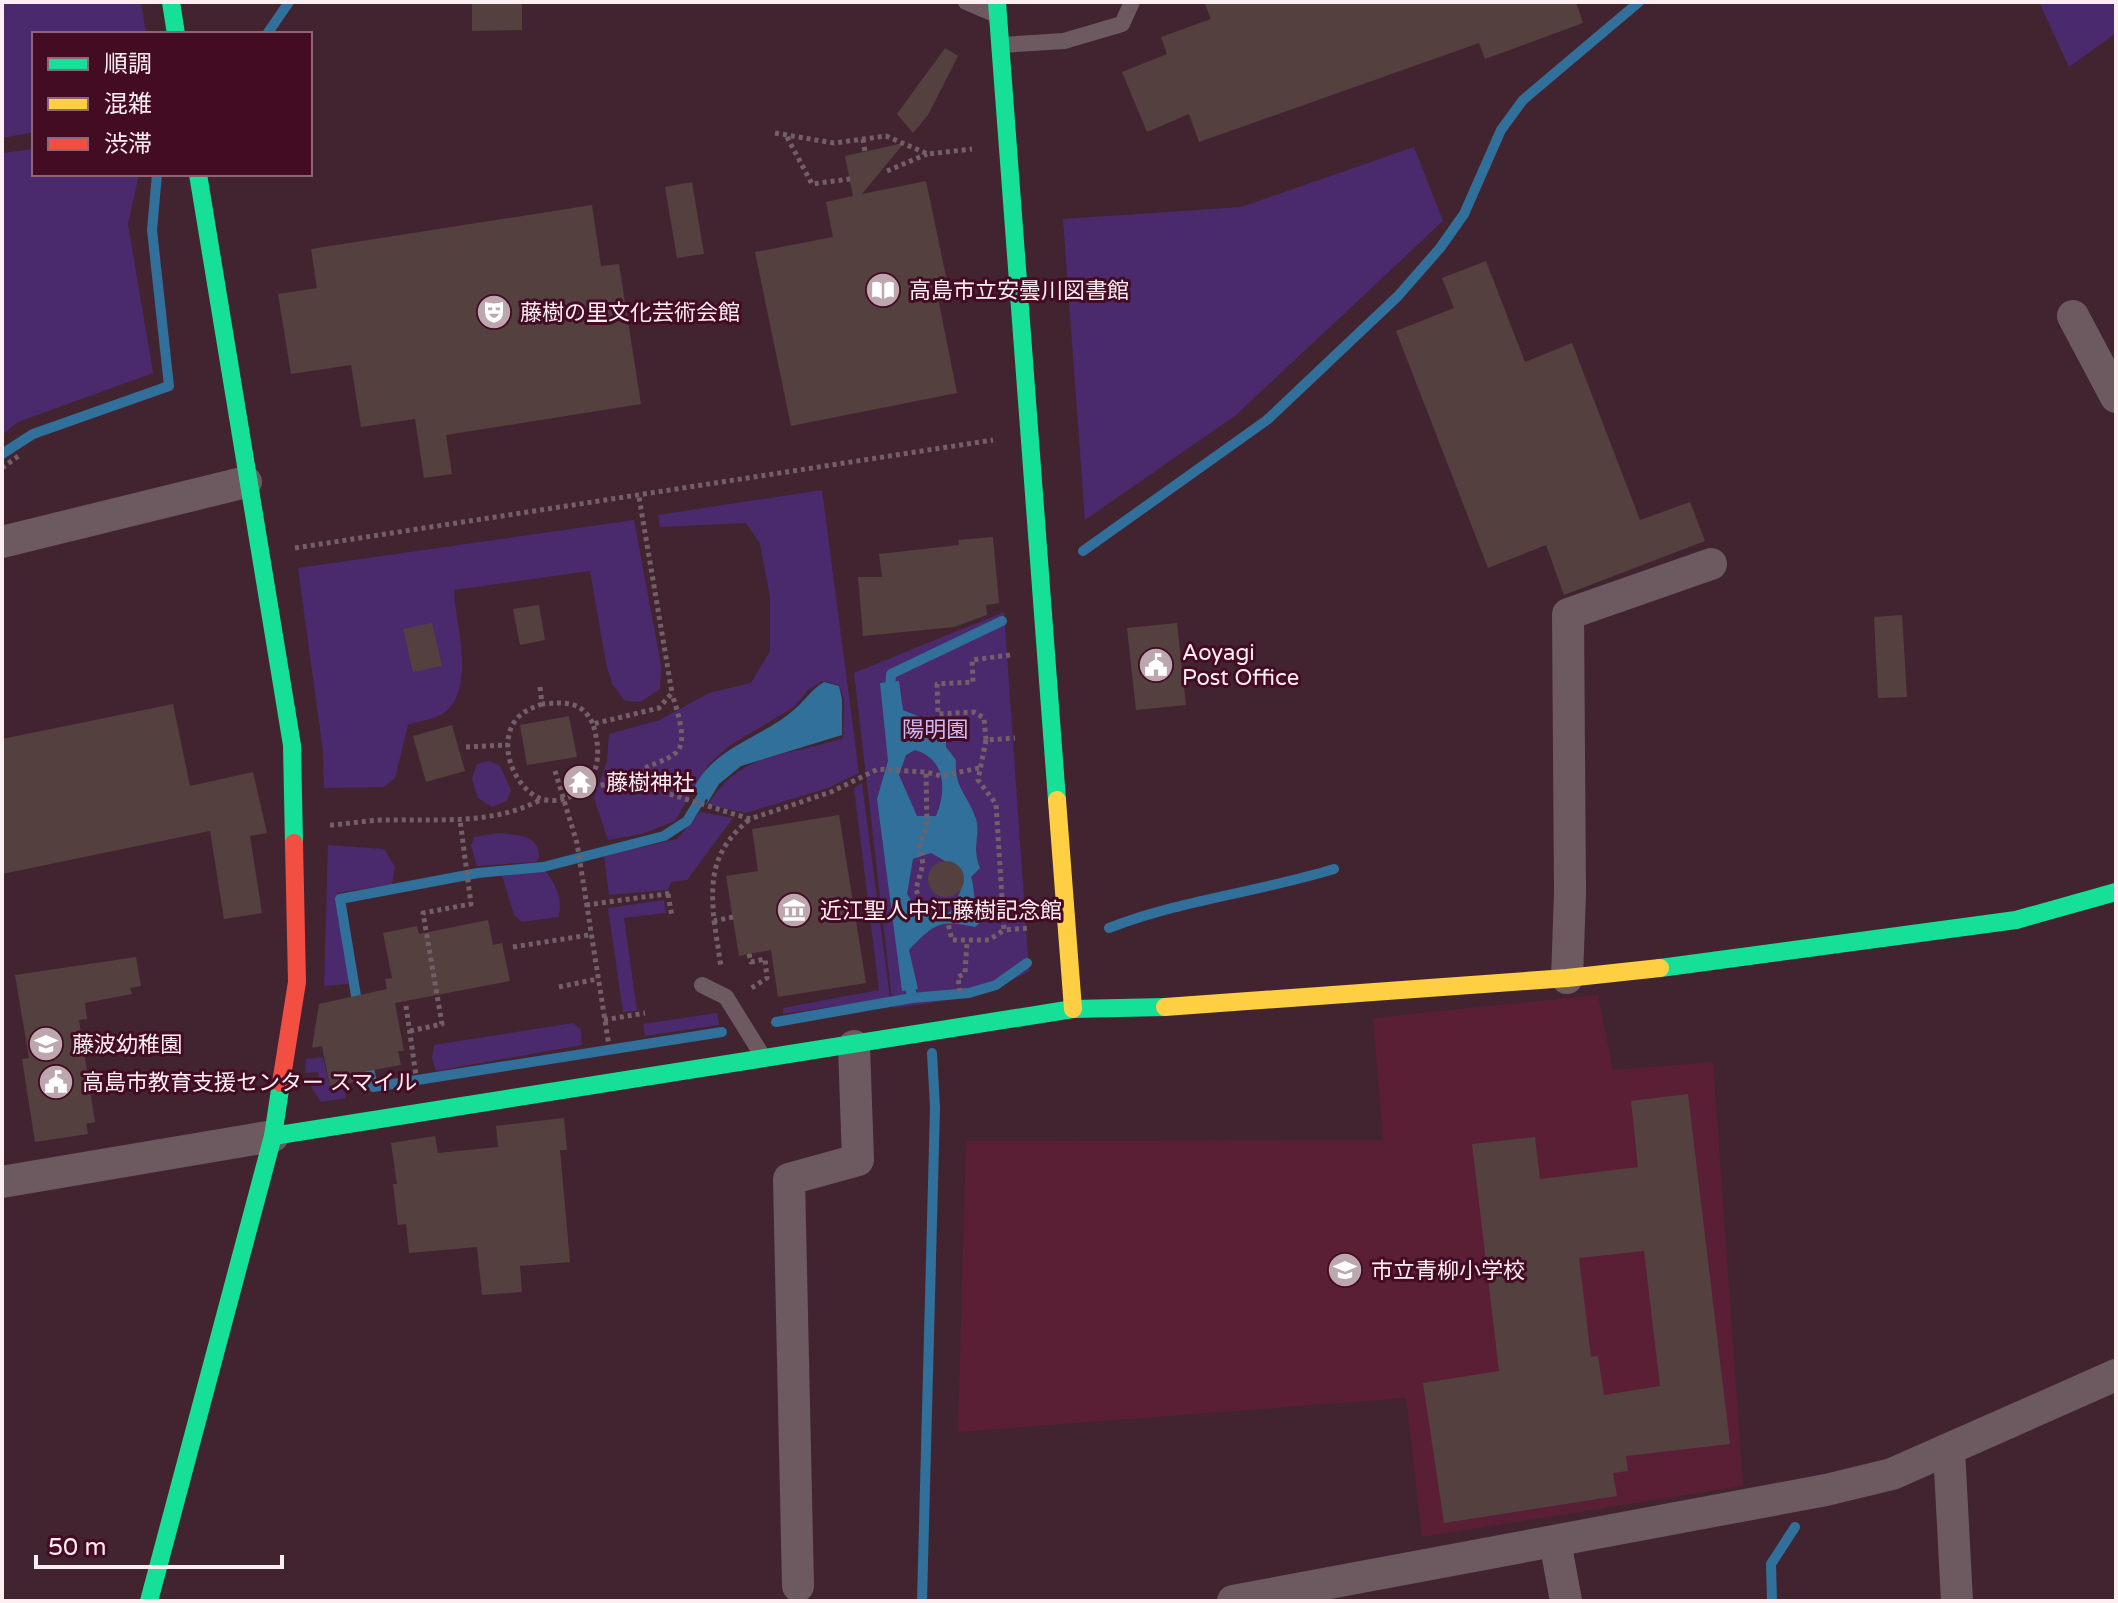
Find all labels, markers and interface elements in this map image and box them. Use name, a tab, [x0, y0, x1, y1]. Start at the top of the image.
legend	[32, 32, 312, 176]
text: 順調	[104, 50, 152, 79]
text: 混雑	[104, 90, 152, 119]
text: 渋滞	[104, 130, 152, 159]
library icon: 高島市立安曇川図書館	[864, 271, 902, 309]
place label: 高島市立安曇川図書館	[909, 278, 1129, 304]
theatre icon: 藤樹の里文化芸術会館	[475, 293, 513, 331]
place label: 藤樹の里文化芸術会館	[520, 300, 740, 326]
place label: Aoyagi Post Office	[1182, 640, 1299, 691]
public building icon: Aoyagi Post Office	[1137, 646, 1175, 684]
park label: 陽明園	[902, 717, 968, 743]
temple icon: 藤樹神社	[561, 763, 599, 801]
place label: 藤樹神社	[606, 770, 694, 796]
museum icon: 近江聖人中江藤樹記念館	[775, 891, 813, 929]
place label: 近江聖人中江藤樹記念館	[820, 898, 1062, 924]
school or university icon: 藤波幼稚園	[27, 1025, 65, 1063]
place label: 藤波幼稚園	[72, 1032, 182, 1058]
public building icon: 高島市教育支援センター スマイル	[37, 1063, 75, 1101]
place label: 高島市教育支援センター スマイル	[82, 1070, 417, 1096]
school or university icon: 市立青柳小学校	[1326, 1251, 1364, 1289]
place label: 市立青柳小学校	[1371, 1258, 1525, 1284]
scale bar	[36, 1519, 282, 1569]
text: 50 m	[48, 1533, 106, 1562]

